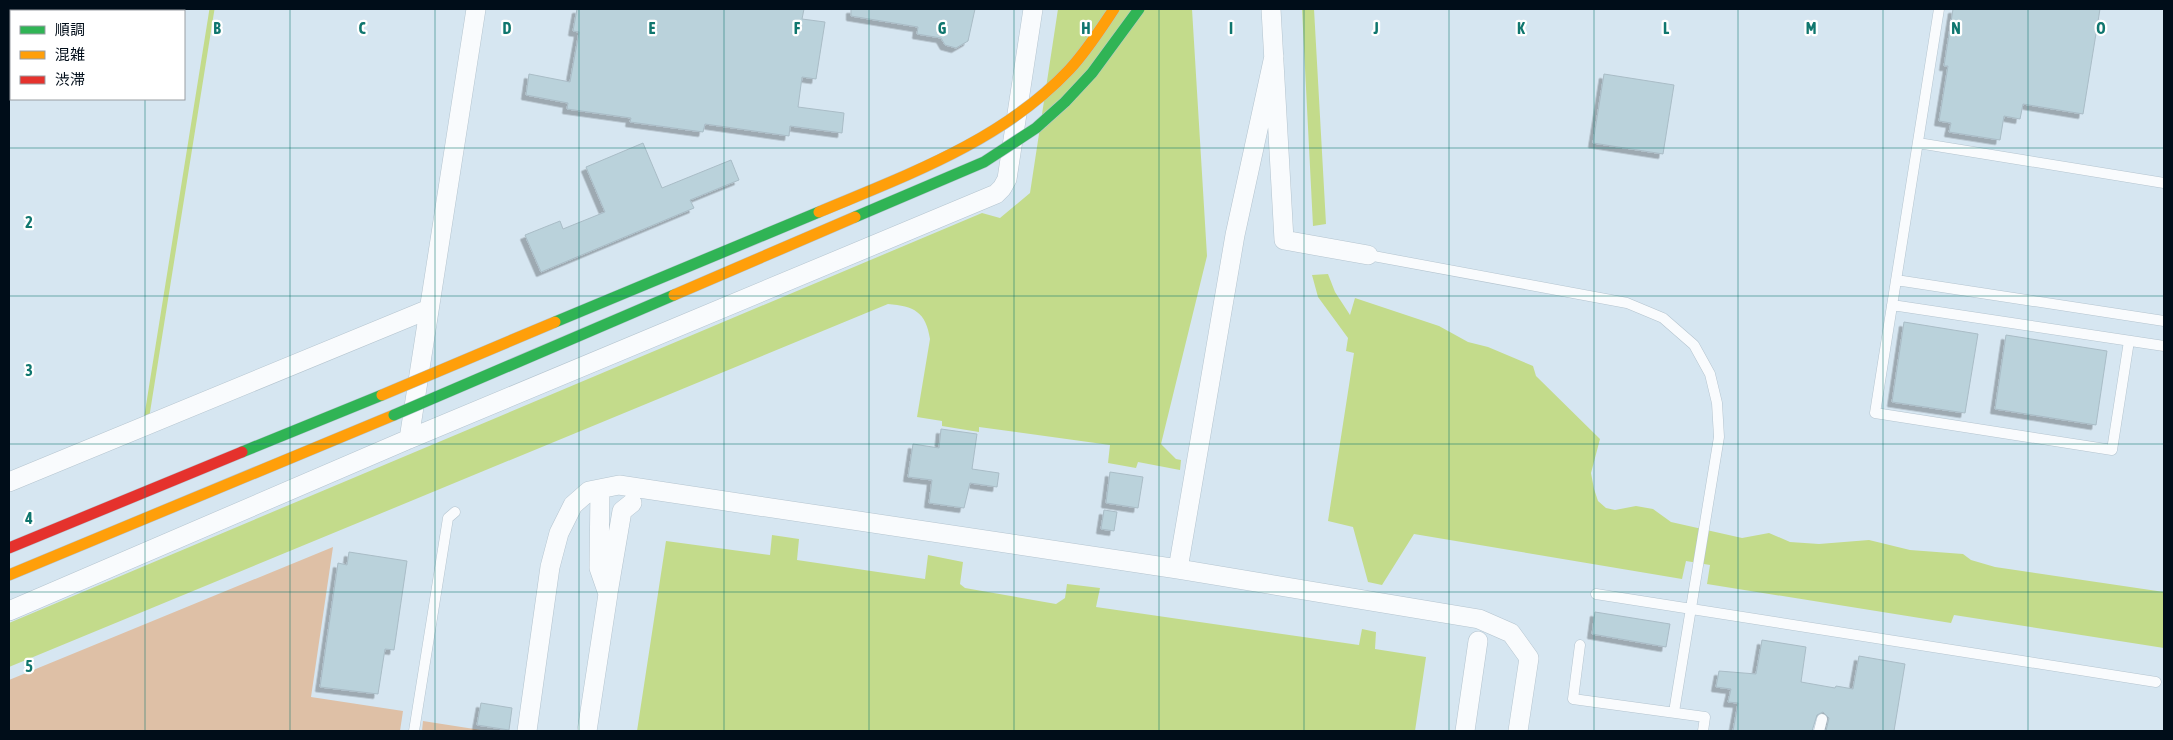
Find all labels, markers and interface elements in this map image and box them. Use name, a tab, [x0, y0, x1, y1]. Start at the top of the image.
legend	[10, 10, 185, 100]
text: B	[213, 19, 221, 37]
text: C	[358, 19, 366, 37]
text: D	[503, 19, 512, 37]
text: E	[649, 19, 656, 37]
text: F	[794, 19, 801, 37]
text: G	[938, 19, 947, 37]
text: H	[1081, 19, 1091, 37]
text: I	[1229, 19, 1233, 37]
text: J	[1372, 19, 1379, 37]
text: K	[1517, 19, 1525, 37]
text: L	[1663, 19, 1670, 37]
text: M	[1806, 19, 1816, 37]
text: N	[1951, 19, 1961, 37]
text: O	[2096, 19, 2106, 37]
text: 順調	[55, 21, 85, 38]
text: 混雑	[55, 46, 85, 63]
text: 渋滞	[55, 71, 85, 88]
text: 2	[25, 213, 33, 231]
text: 3	[25, 361, 33, 379]
text: 4	[24, 509, 33, 527]
text: 5	[25, 657, 33, 675]

